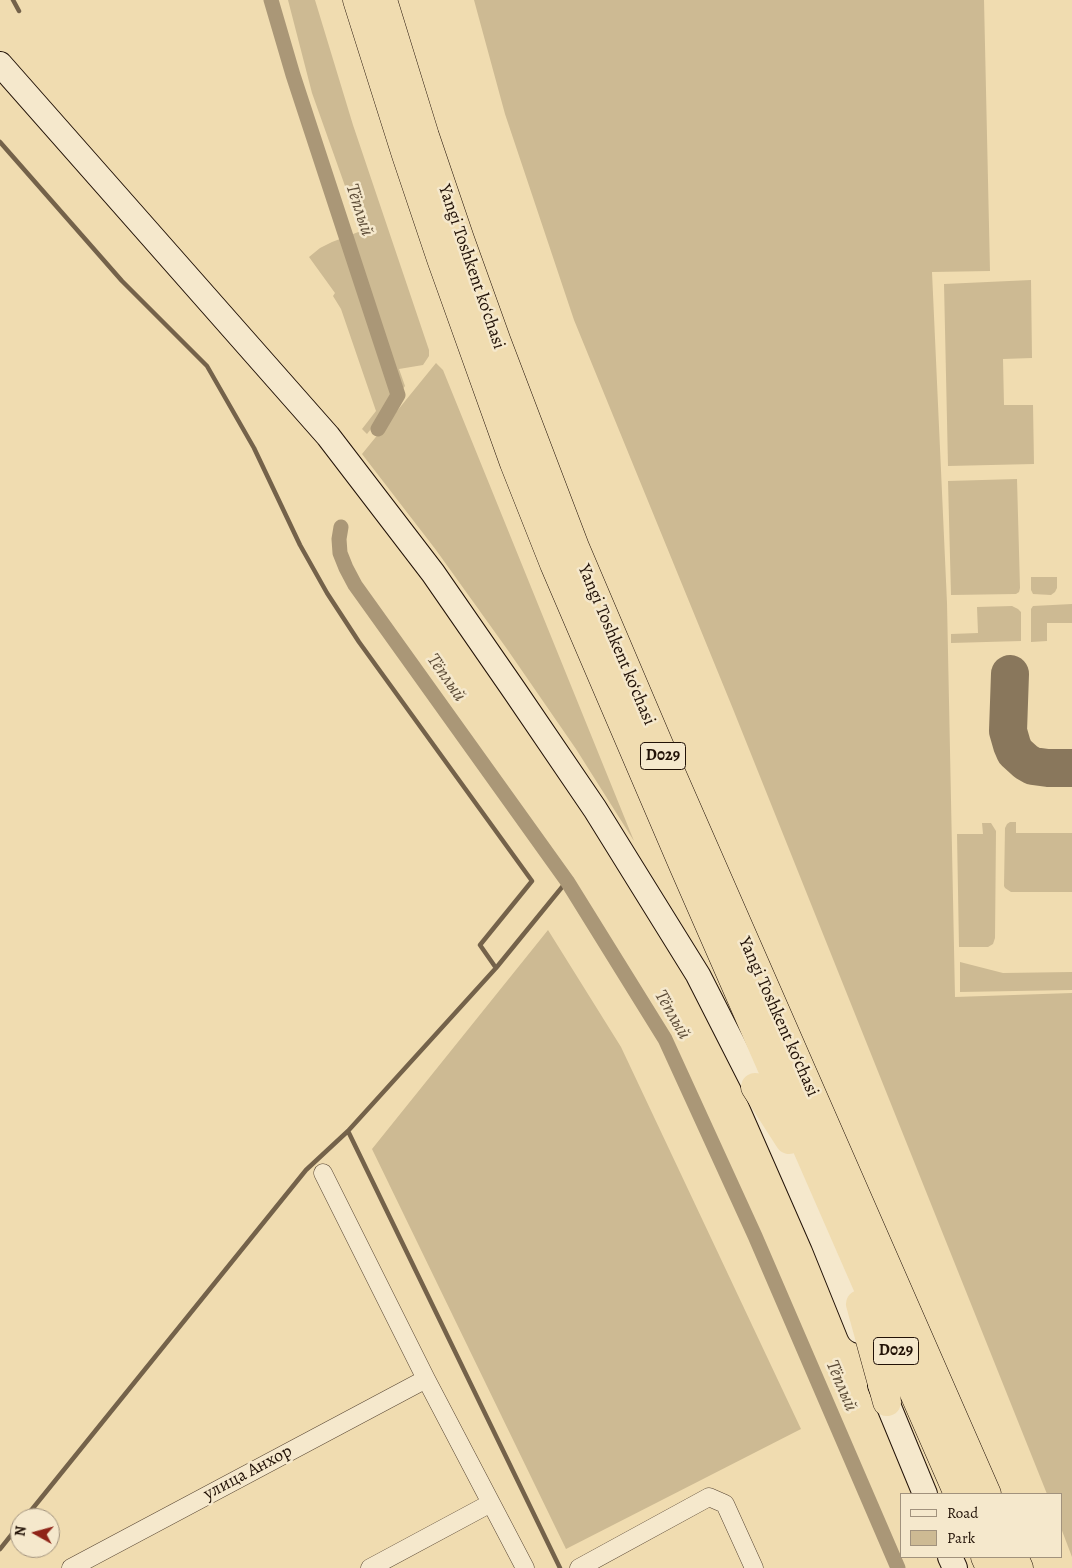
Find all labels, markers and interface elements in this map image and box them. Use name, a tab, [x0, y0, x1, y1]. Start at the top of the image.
water label: Тёплый	[340, 181, 378, 239]
street label: Yangi Toshkent ko‘chasi	[433, 182, 509, 352]
street label: Yangi Toshkent ko‘chasi	[572, 561, 660, 729]
water label: Тёплый	[421, 650, 471, 706]
road number: D029	[640, 742, 686, 769]
street label: Yangi Toshkent ko‘chasi	[733, 934, 823, 1100]
water label: Тёплый	[649, 986, 695, 1044]
road number: D029	[874, 1338, 918, 1364]
water label: Тёплый	[820, 1357, 862, 1415]
street label: улица Анхор	[200, 1441, 296, 1505]
legend	[900, 1493, 1062, 1558]
text: Road	[947, 1503, 978, 1523]
north arrow	[10, 1508, 60, 1558]
text: N	[11, 1525, 31, 1537]
text: Park	[947, 1528, 975, 1548]

